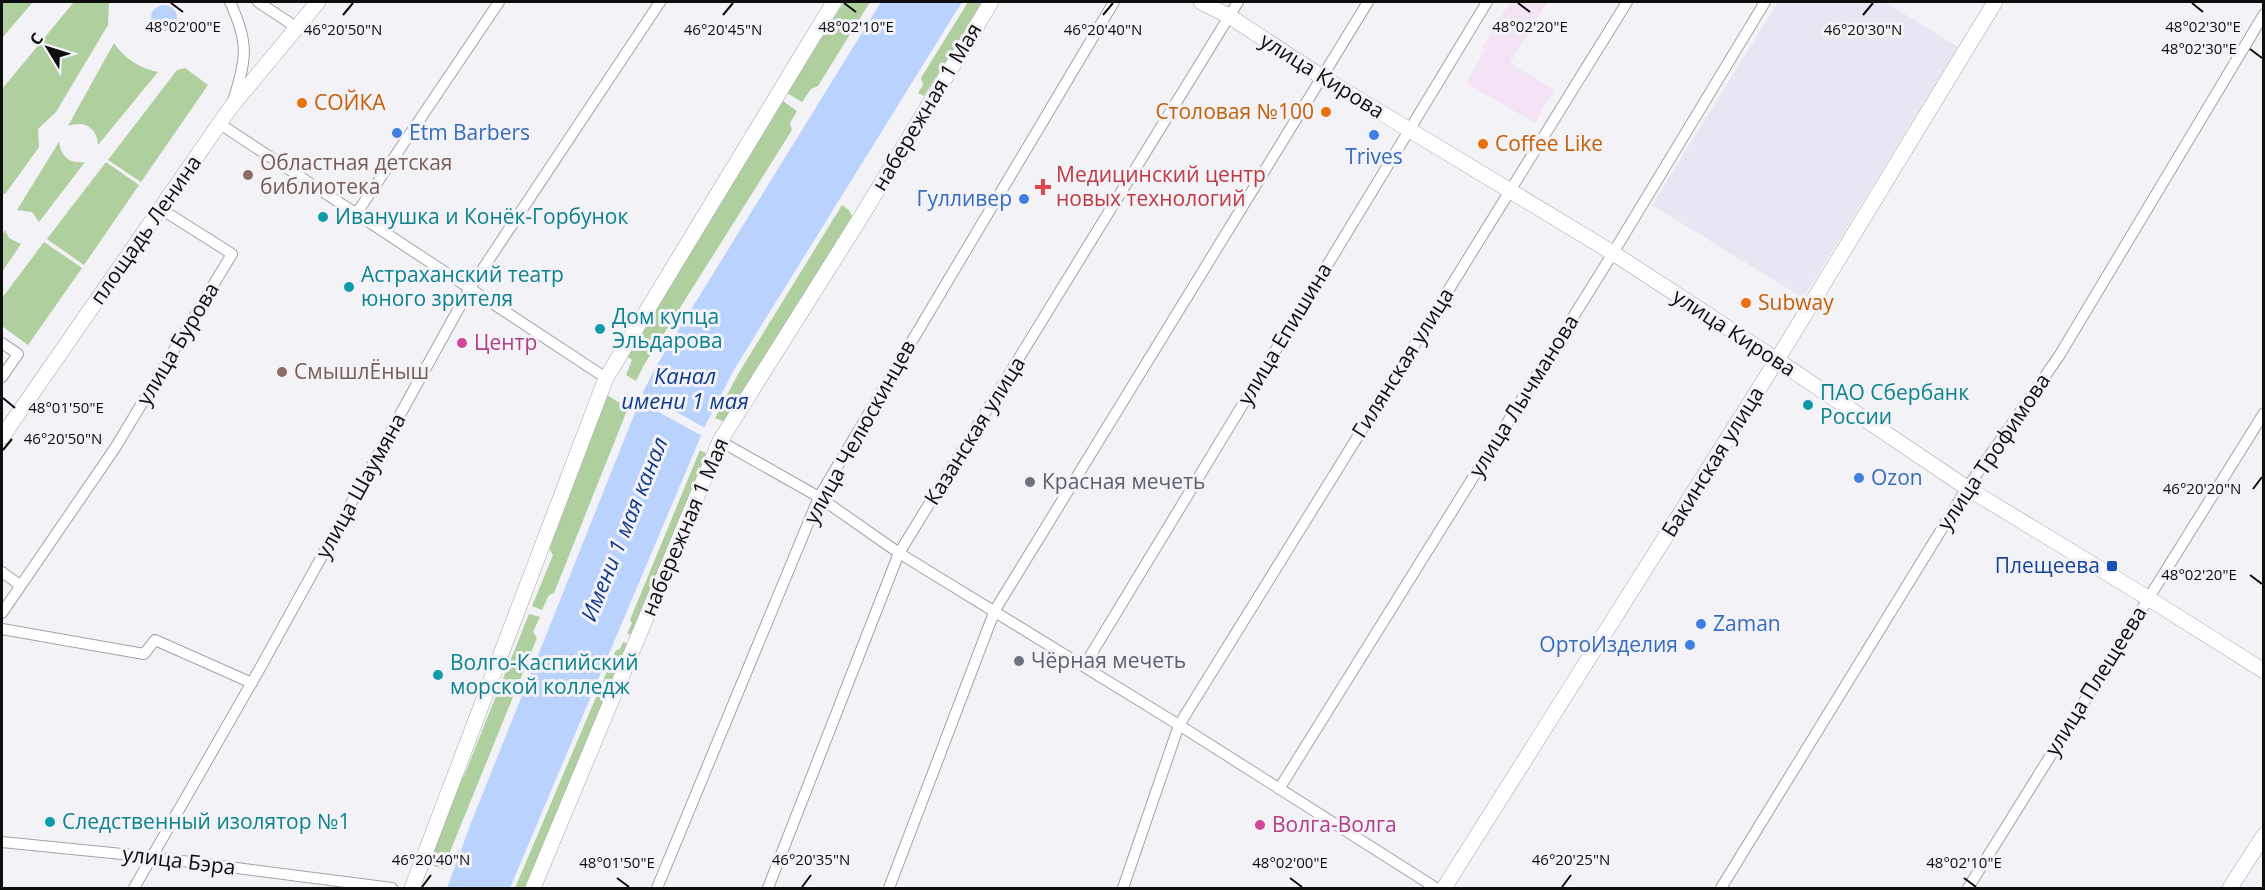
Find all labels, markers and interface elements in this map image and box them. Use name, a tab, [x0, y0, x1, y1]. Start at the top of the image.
text: 48°02'00"E	[145, 16, 221, 36]
text: 48°02'10"E	[818, 16, 894, 36]
text: 48°02'20"E	[1492, 16, 1568, 36]
text: 48°02'30"E	[2165, 16, 2241, 36]
street label: набережная 1 Мая	[865, 17, 987, 196]
north arrow	[18, 18, 78, 78]
text: 46°20'50"N	[304, 19, 382, 39]
text: 46°20'45"N	[684, 19, 762, 39]
text: 46°20'40"N	[1064, 19, 1142, 39]
text: 46°20'30"N	[1824, 19, 1902, 39]
street label: улица Кирова	[1255, 26, 1390, 125]
text: С	[24, 28, 48, 50]
text: 48°02'30"E	[2161, 38, 2237, 58]
place label: СОЙКА	[314, 88, 386, 116]
marker: СОЙКА	[295, 96, 309, 110]
place label: Столовая №100	[1155, 97, 1314, 125]
marker: Столовая №100	[1319, 105, 1333, 119]
place label: Etm Barbers	[409, 118, 530, 146]
marker: Etm Barbers	[390, 126, 404, 140]
marker: Trives	[1367, 128, 1381, 142]
place label: Coffee Like	[1495, 129, 1603, 157]
marker: Coffee Like	[1476, 137, 1490, 151]
place label: Trives	[1345, 142, 1403, 170]
place label: Областная детская библиотека	[260, 148, 452, 200]
street label: площадь Ленина	[83, 149, 207, 310]
place label: Медицинский центр новых технологий	[1056, 160, 1266, 212]
marker: Областная детская библиотека	[241, 168, 255, 182]
marker: Медицинский центр новых технологий	[1034, 178, 1052, 196]
place label: Гулливер	[916, 184, 1012, 212]
marker: Гулливер	[1017, 192, 1031, 206]
place label: Иванушка и Конёк-Горбунок	[335, 202, 628, 230]
marker: Иванушка и Конёк-Горбунок	[316, 210, 330, 224]
street label: улица Епишина	[1231, 257, 1338, 410]
place label: Астраханский театр юного зрителя	[361, 260, 564, 312]
street label: улица Бурова	[129, 277, 225, 410]
marker: Астраханский театр юного зрителя	[342, 280, 356, 294]
street label: Гилянская улица	[1345, 282, 1459, 443]
street label: улица Кирова	[1668, 282, 1802, 382]
place label: Subway	[1758, 288, 1834, 316]
marker: Subway	[1739, 296, 1753, 310]
place label: Дом купца Эльдарова	[612, 302, 723, 354]
street label: улица Лычманова	[1462, 309, 1584, 482]
marker: Дом купца Эльдарова	[593, 322, 607, 336]
place label: Центр	[474, 328, 537, 356]
street label: улица Челюскинцев	[797, 334, 921, 529]
marker: Центр	[455, 336, 469, 350]
street label: Казанская улица	[917, 351, 1031, 510]
place label: СмышлЁныш	[294, 357, 429, 385]
water label: Канал имени 1 мая	[621, 360, 749, 415]
marker: СмышлЁныш	[275, 365, 289, 379]
street label: улица Трофимова	[1930, 368, 2056, 535]
place label: ПАО Сбербанк России	[1820, 378, 1969, 430]
street label: Бакинская улица	[1655, 381, 1770, 542]
text: 48°01'50"E	[28, 397, 104, 417]
marker: ПАО Сбербанк России	[1801, 398, 1815, 412]
street label: улица Шаумяна	[309, 408, 412, 563]
text: 46°20'50"N	[24, 428, 102, 448]
water label: Имени 1 мая канал	[572, 432, 674, 625]
street label: набережная 1 Мая	[634, 433, 734, 620]
place label: Ozon	[1871, 463, 1923, 491]
place label: Красная мечеть	[1042, 467, 1205, 495]
marker: Ozon	[1852, 471, 1866, 485]
marker: Красная мечеть	[1023, 475, 1037, 489]
text: 46°20'20"N	[2163, 478, 2241, 498]
place label: Плещеева	[1995, 551, 2100, 579]
marker: Плещеева	[2105, 559, 2119, 573]
text: 48°02'20"E	[2161, 564, 2237, 584]
street label: улица Плещеева	[2038, 600, 2152, 761]
place label: Zaman	[1713, 609, 1781, 637]
marker: Zaman	[1694, 617, 1708, 631]
place label: ОртоИзделия	[1539, 630, 1678, 658]
marker: ОртоИзделия	[1683, 638, 1697, 652]
place label: Чёрная мечеть	[1031, 646, 1186, 674]
place label: Волго-Каспийский морской колледж	[450, 648, 639, 700]
marker: Чёрная мечеть	[1012, 654, 1026, 668]
marker: Волго-Каспийский морской колледж	[431, 668, 445, 682]
place label: Следственный изолятор №1	[62, 807, 350, 835]
place label: Волга-Волга	[1272, 810, 1397, 838]
marker: Следственный изолятор №1	[43, 815, 57, 829]
marker: Волга-Волга	[1253, 818, 1267, 832]
street label: улица Бэра	[121, 839, 237, 881]
text: 46°20'40"N	[392, 849, 470, 869]
text: 46°20'35"N	[772, 849, 850, 869]
text: 46°20'25"N	[1532, 849, 1610, 869]
text: 48°01'50"E	[579, 852, 655, 872]
text: 48°02'00"E	[1252, 852, 1328, 872]
text: 48°02'10"E	[1926, 852, 2002, 872]

